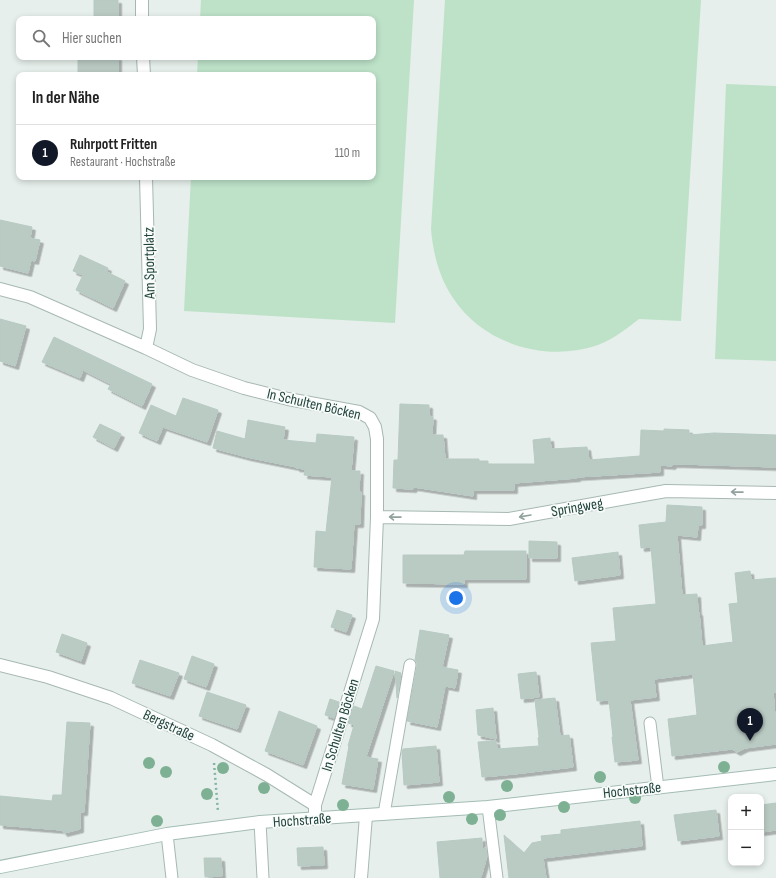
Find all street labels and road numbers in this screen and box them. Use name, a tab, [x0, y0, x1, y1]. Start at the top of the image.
street label: Am Sportplatz	[139, 226, 160, 300]
street label: In Schulten Böcken	[265, 384, 363, 425]
street label: Springweg	[550, 494, 605, 521]
street label: In Schulten Böcken	[317, 677, 364, 774]
street label: Bergstraße	[140, 705, 198, 746]
street label: Hochstraße	[602, 778, 662, 803]
street label: Hochstraße	[272, 809, 332, 832]

